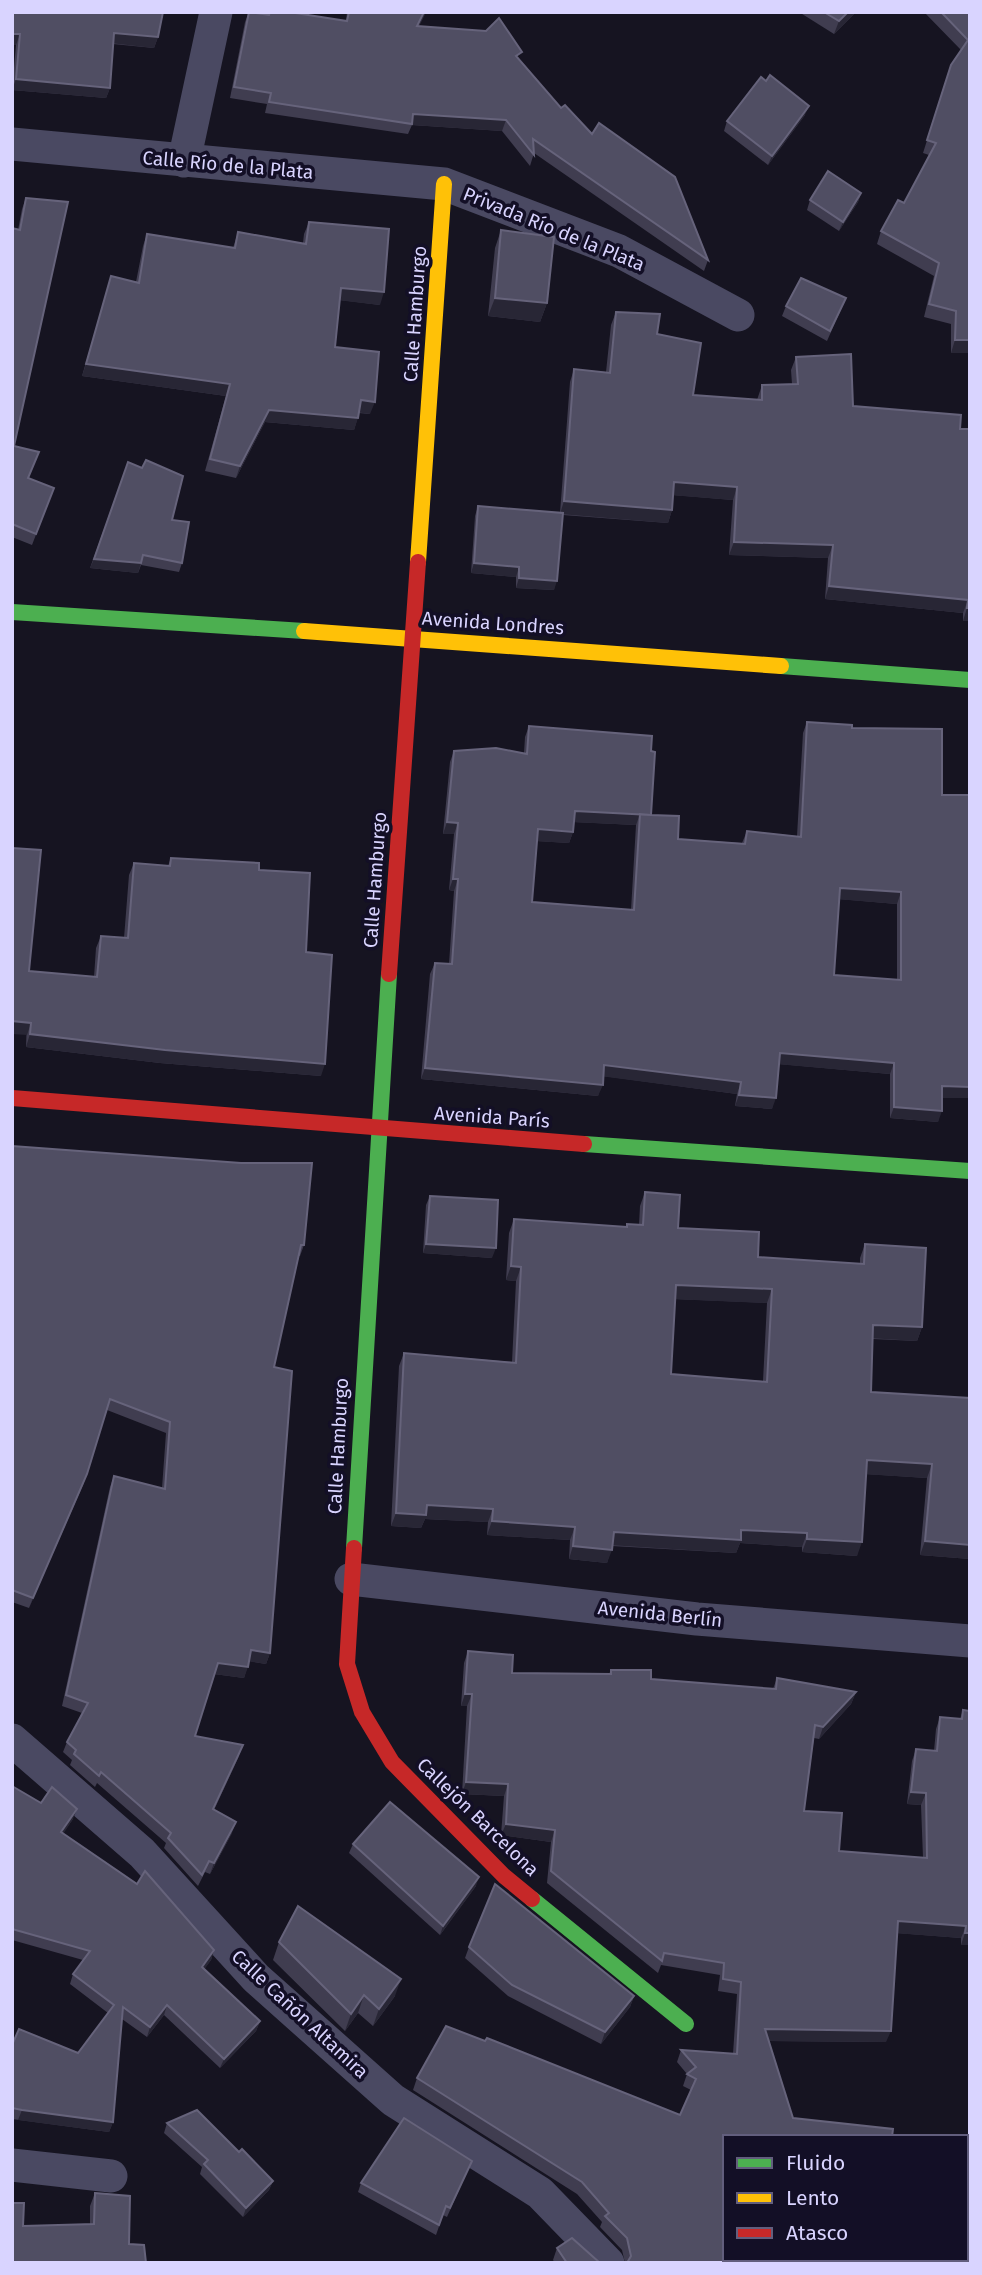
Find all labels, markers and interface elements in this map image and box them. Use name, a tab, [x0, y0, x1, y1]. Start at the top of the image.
street label: Calle Río de la Plata	[142, 146, 314, 184]
street label: Privada Río de la Plata	[460, 182, 648, 276]
street label: Calle Hamburgo	[399, 245, 431, 383]
street label: Avenida Londres	[421, 607, 565, 639]
street label: Calle Hamburgo	[359, 811, 391, 949]
street label: Avenida París	[434, 1101, 551, 1133]
street label: Calle Hamburgo	[323, 1377, 353, 1515]
street label: Avenida Berlín	[597, 1596, 723, 1632]
street label: Callejón Barcelona	[412, 1753, 544, 1881]
street label: Calle Cañón Altamira	[227, 1945, 373, 2083]
legend	[723, 2135, 968, 2261]
text: Fluido	[786, 2150, 845, 2176]
text: Lento	[786, 2185, 839, 2211]
text: Atasco	[786, 2220, 848, 2246]

